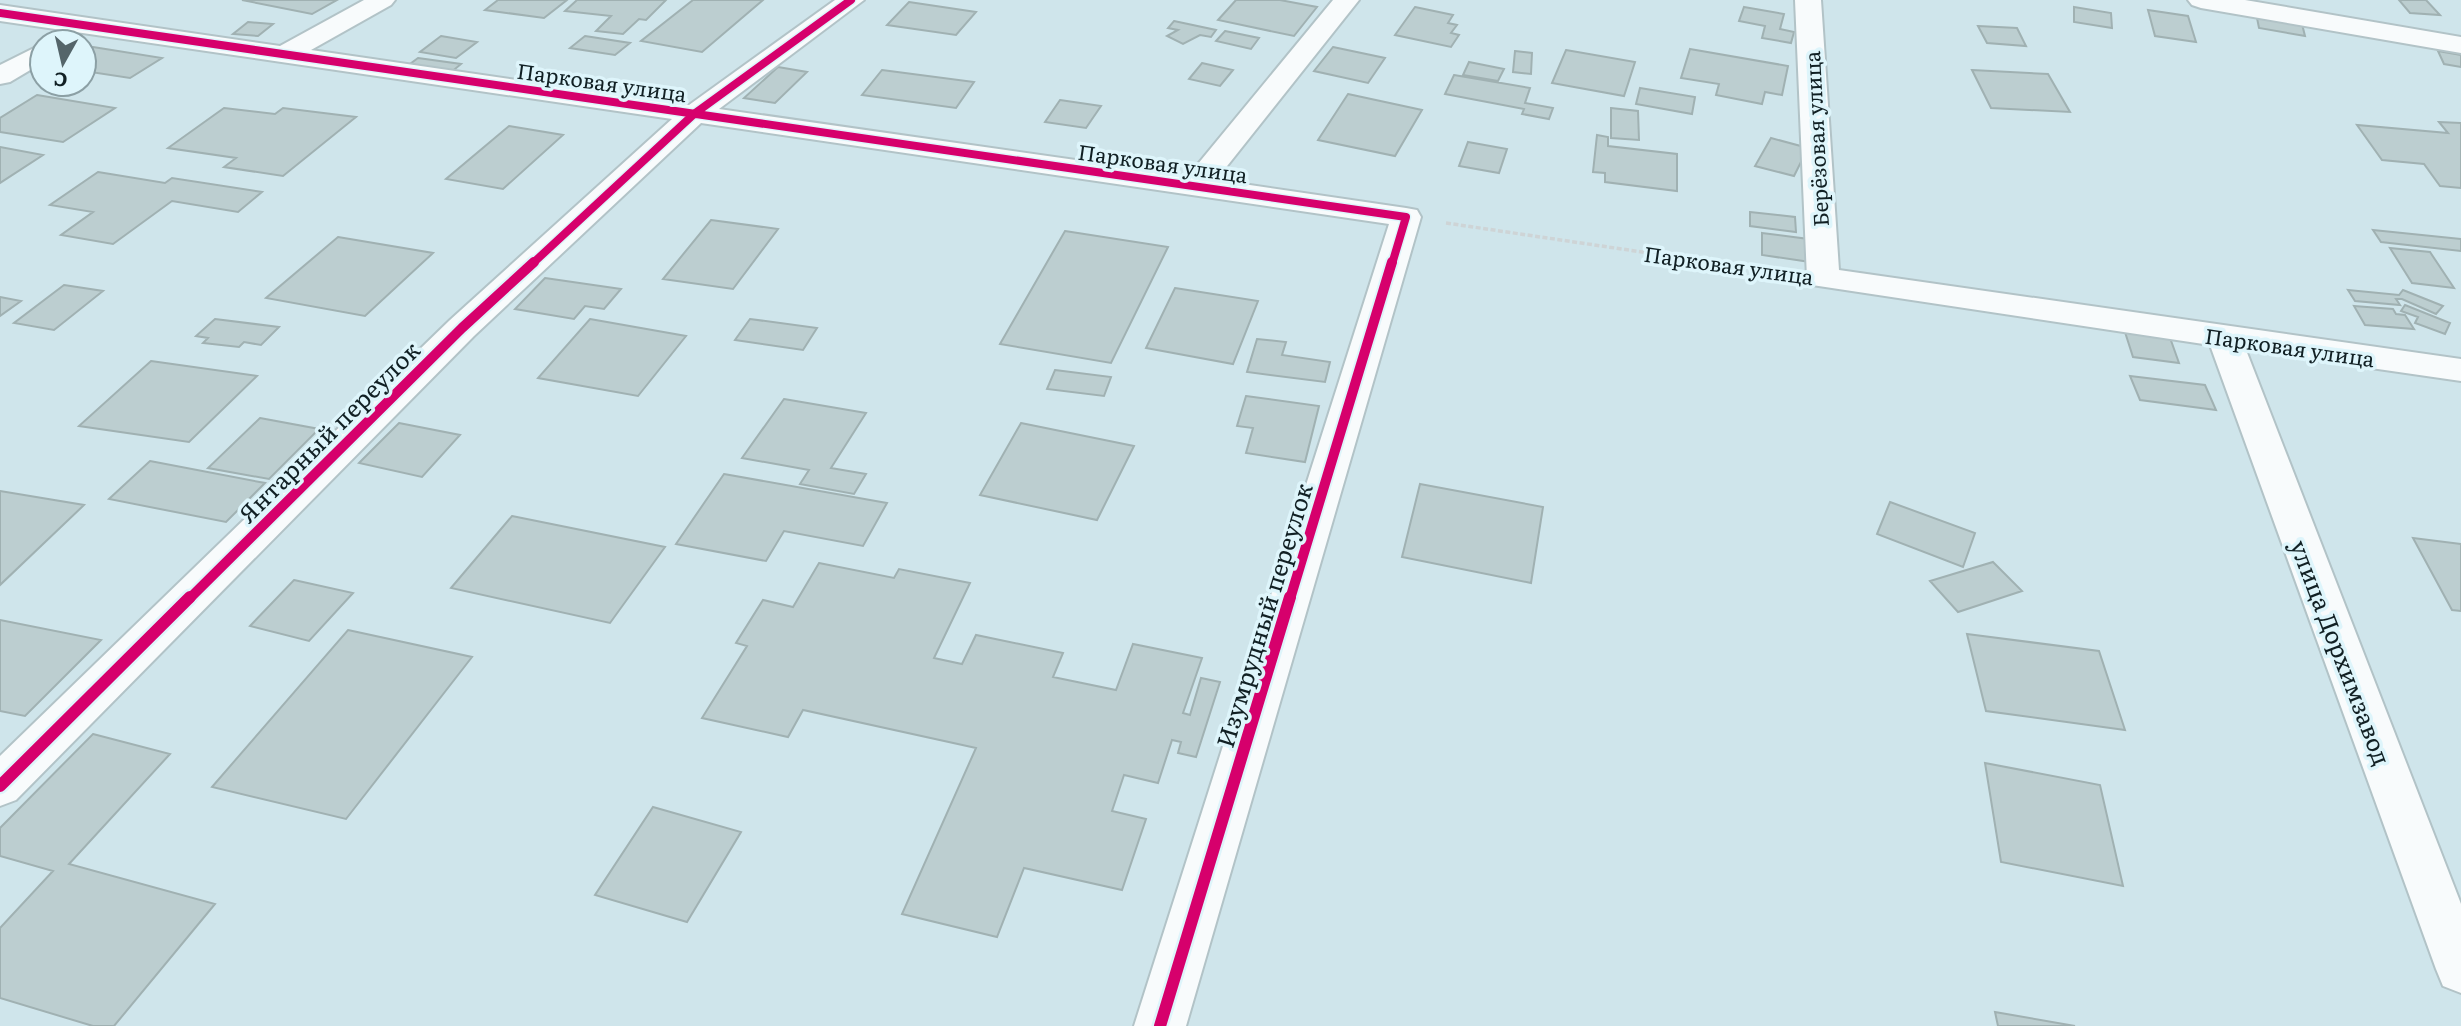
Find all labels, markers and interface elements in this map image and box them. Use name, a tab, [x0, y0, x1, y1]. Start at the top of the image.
north arrow	[28, 28, 98, 98]
street label: Берёзовая улица	[1795, 50, 1835, 228]
street label: Парковая улица	[515, 54, 689, 108]
text: С	[52, 66, 69, 96]
street label: Парковая улица	[1076, 135, 1250, 189]
street label: Парковая улица	[1642, 237, 1816, 291]
street label: Парковая улица	[2203, 319, 2377, 373]
street label: Янтарный переулок	[229, 332, 427, 530]
street label: Изумрудный переулок	[1206, 478, 1320, 752]
street label: улица Дорхимзавод	[2283, 534, 2401, 770]

